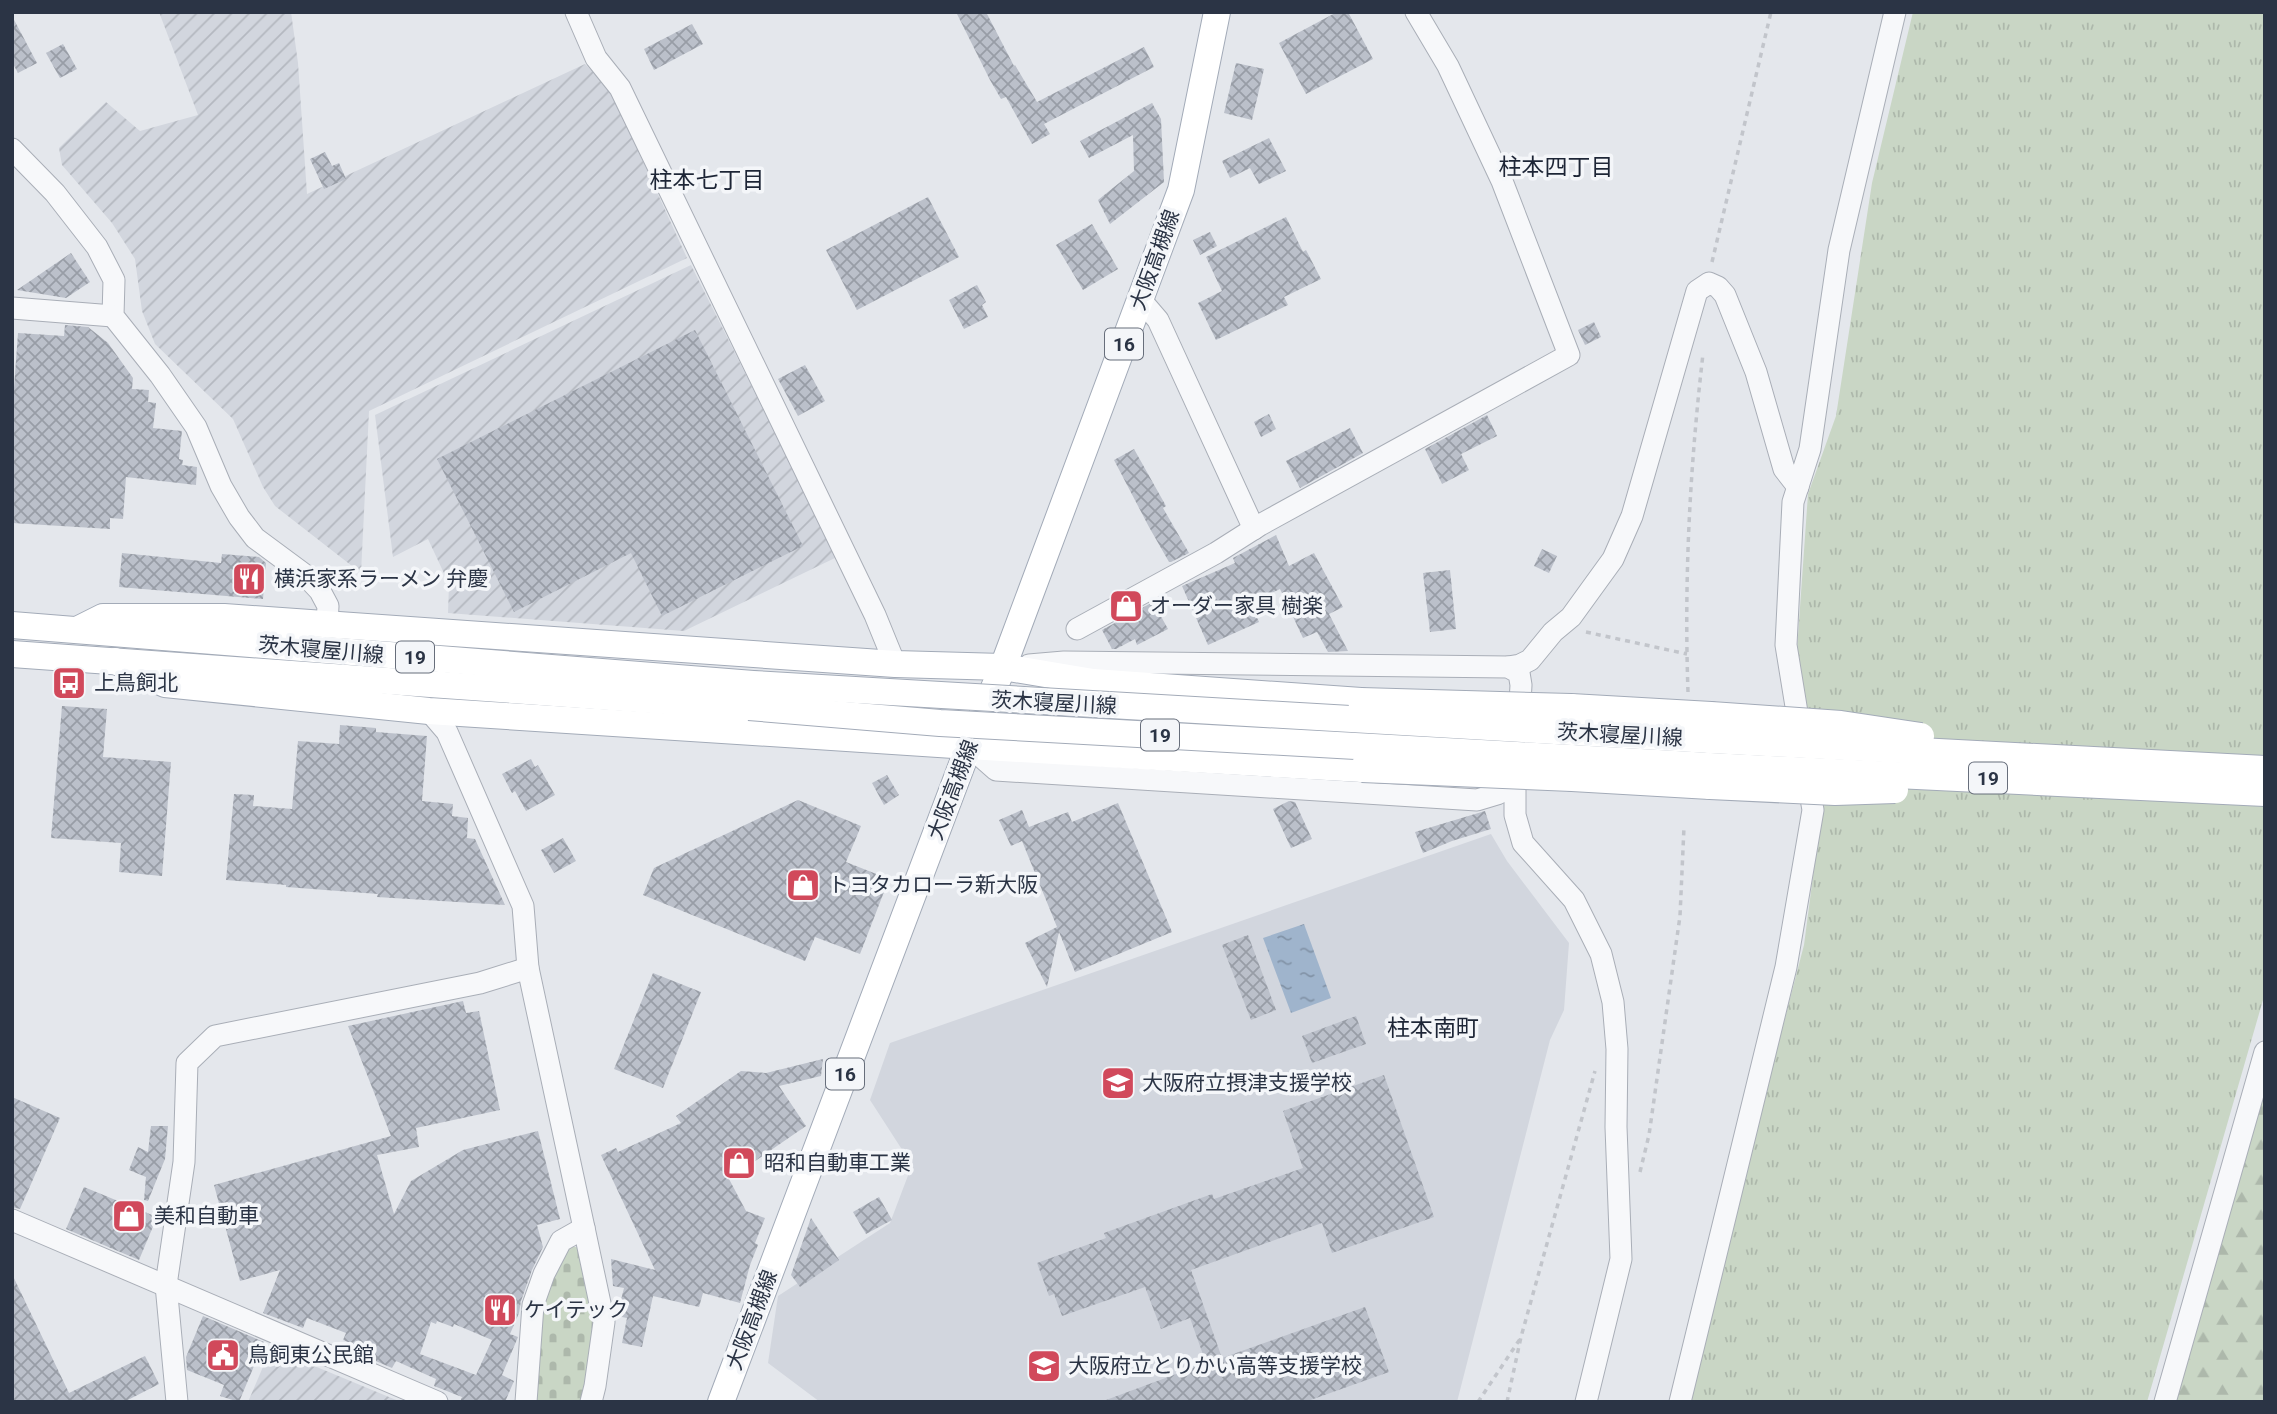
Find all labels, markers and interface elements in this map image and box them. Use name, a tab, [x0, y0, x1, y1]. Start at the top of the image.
district label: 柱本四丁目	[1499, 154, 1614, 181]
district label: 柱本七丁目	[650, 167, 765, 194]
street label: 大阪高槻線	[1126, 207, 1184, 313]
road number: 16	[1105, 328, 1143, 360]
restaurant icon: 横浜家系ラーメン 弁慶	[230, 560, 268, 598]
place label: 横浜家系ラーメン 弁慶	[274, 567, 488, 591]
shop icon: オーダー家具 樹楽	[1107, 587, 1145, 625]
place label: オーダー家具 樹楽	[1150, 594, 1323, 618]
street label: 茨木寝屋川線	[257, 633, 385, 667]
road number: 19	[396, 642, 434, 672]
bus stop icon: 上鳥飼北	[50, 664, 88, 702]
place label: 上鳥飼北	[94, 671, 178, 695]
street label: 茨木寝屋川線	[990, 688, 1118, 718]
road number: 19	[1141, 720, 1179, 750]
street label: 茨木寝屋川線	[1556, 720, 1684, 750]
street label: 大阪高槻線	[923, 737, 983, 843]
road number: 19	[1969, 762, 2007, 793]
shop icon: トヨタカローラ新大阪	[784, 866, 822, 904]
place label: トヨタカローラ新大阪	[828, 873, 1038, 897]
district label: 柱本南町	[1387, 1015, 1479, 1042]
road number: 16	[826, 1058, 864, 1090]
school or university icon: 大阪府立摂津支援学校	[1099, 1064, 1137, 1102]
place label: 大阪府立摂津支援学校	[1142, 1071, 1352, 1095]
shop icon: 昭和自動車工業	[720, 1144, 758, 1182]
place label: 昭和自動車工業	[764, 1151, 911, 1175]
shop icon: 美和自動車	[110, 1197, 148, 1235]
place label: 美和自動車	[154, 1204, 259, 1228]
street label: 大阪高槻線	[722, 1267, 782, 1373]
restaurant icon: ケイテック	[481, 1291, 519, 1329]
place label: ケイテック	[524, 1298, 628, 1322]
public building icon: 鳥飼東公民館	[204, 1336, 242, 1374]
place label: 鳥飼東公民館	[248, 1343, 374, 1367]
school or university icon: 大阪府立とりかい高等支援学校	[1025, 1347, 1063, 1385]
place label: 大阪府立とりかい高等支援学校	[1068, 1354, 1362, 1378]

